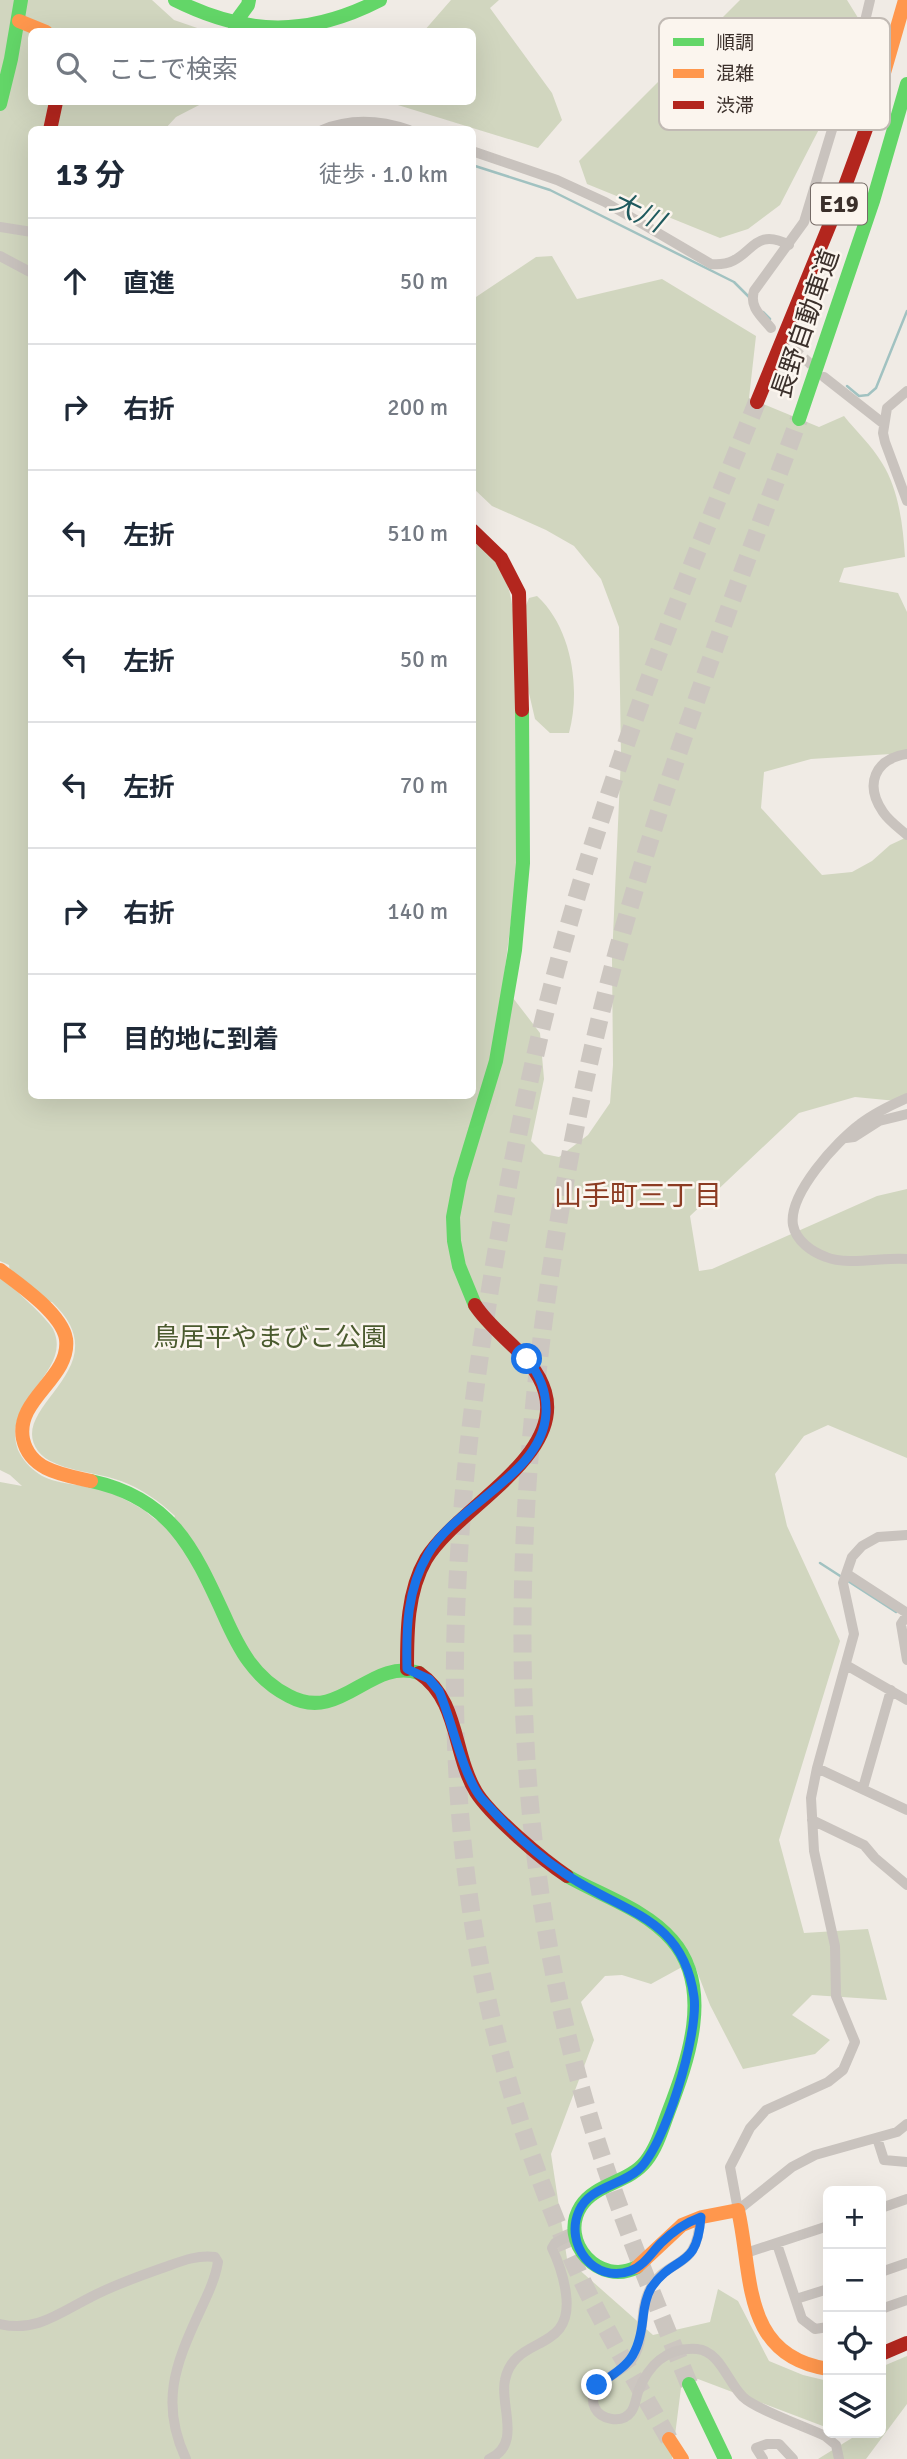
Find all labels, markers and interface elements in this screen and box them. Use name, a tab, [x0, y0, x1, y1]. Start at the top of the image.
legend	[659, 18, 890, 130]
search box	[28, 28, 476, 105]
text: 順調	[716, 31, 754, 55]
icon: search	[52, 48, 90, 86]
text: ここで検索	[108, 54, 238, 86]
text: 混雑	[716, 62, 754, 86]
text: 渋滞	[716, 94, 754, 118]
text: 13 分	[56, 157, 125, 194]
text: 徒歩 · 1.0 km	[319, 160, 448, 189]
water label: 大川	[604, 184, 672, 241]
road number: E19	[811, 184, 867, 224]
street label: 長野自動車道	[765, 245, 847, 403]
icon: ahead	[56, 262, 94, 300]
text: 50 m	[400, 267, 448, 296]
text: 直進	[123, 268, 175, 300]
icon: right	[56, 388, 94, 426]
text: 200 m	[387, 393, 448, 422]
text: 右折	[123, 394, 175, 426]
icon: left	[56, 514, 94, 552]
text: 510 m	[387, 519, 448, 548]
text: 左折	[123, 520, 175, 552]
icon: left	[56, 640, 94, 678]
text: 50 m	[400, 645, 448, 674]
text: 左折	[123, 646, 175, 678]
icon: left	[56, 766, 94, 804]
text: 70 m	[400, 771, 448, 800]
text: 左折	[123, 772, 175, 804]
icon: right	[56, 892, 94, 930]
text: 140 m	[387, 897, 448, 926]
text: 右折	[123, 898, 175, 930]
icon: arrive	[56, 1018, 94, 1056]
text: 目的地に到着	[123, 1024, 279, 1056]
district label: 山手町三丁目	[554, 1179, 722, 1213]
park label: 鳥居平やまびこ公園	[153, 1322, 387, 1354]
route start	[511, 1343, 542, 1374]
map controls	[823, 2186, 886, 2438]
button: +	[823, 2186, 886, 2249]
button: −	[823, 2249, 886, 2312]
button: locate	[823, 2312, 886, 2375]
route end	[581, 2369, 612, 2400]
button: layers	[823, 2375, 886, 2438]

